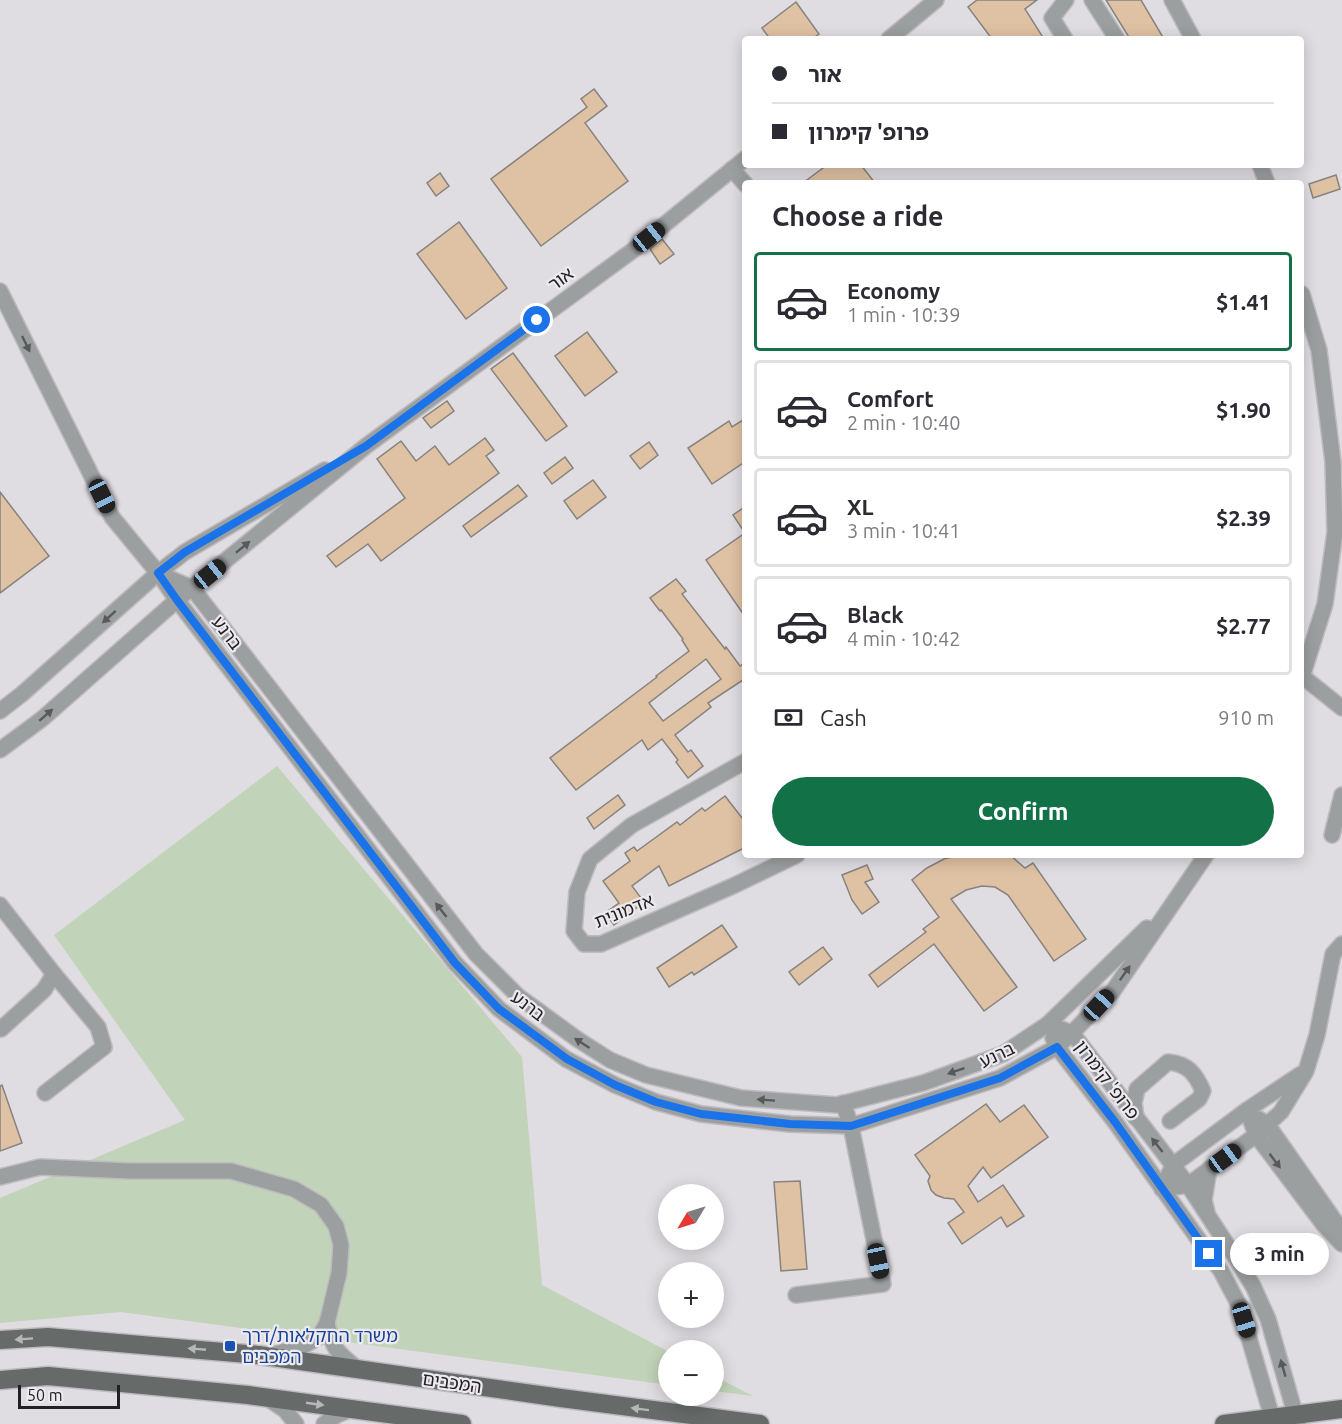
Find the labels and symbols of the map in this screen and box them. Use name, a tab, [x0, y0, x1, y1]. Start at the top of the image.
car	[629, 219, 669, 255]
street label: אור	[544, 262, 577, 294]
route start	[523, 306, 550, 333]
one-way arrow	[21, 335, 30, 352]
car	[86, 476, 118, 516]
one-way arrow	[235, 542, 250, 554]
car	[190, 556, 230, 592]
one-way arrow	[102, 610, 117, 623]
street label: ברנע	[209, 612, 247, 653]
one-way arrow	[38, 709, 53, 722]
street label: אדמונית	[591, 889, 656, 931]
one-way arrow	[435, 902, 448, 918]
one-way arrow	[1119, 966, 1131, 982]
street label: ברנע	[508, 986, 549, 1024]
car	[1080, 986, 1118, 1024]
street label: פרופ' קימרון	[1072, 1036, 1144, 1123]
one-way arrow	[574, 1037, 590, 1048]
street label: ברנע	[976, 1037, 1017, 1071]
one-way arrow	[947, 1066, 965, 1076]
one-way arrow	[757, 1095, 776, 1105]
one-way arrow	[1152, 1137, 1164, 1152]
car	[1205, 1140, 1245, 1176]
one-way arrow	[1269, 1153, 1281, 1168]
north arrow	[658, 1184, 724, 1250]
callout: 3 min	[1230, 1233, 1329, 1275]
route end	[1195, 1240, 1222, 1267]
car	[865, 1242, 891, 1280]
car	[1230, 1300, 1258, 1340]
place label: משרד החקלאות/דרך המכבים	[242, 1325, 398, 1366]
one-way arrow	[15, 1334, 34, 1343]
marker: משרד החקלאות/דרך המכבים	[223, 1339, 237, 1353]
one-way arrow	[187, 1345, 206, 1354]
one-way arrow	[1278, 1358, 1287, 1376]
street label: המכבים	[421, 1368, 483, 1396]
scale bar	[18, 1382, 120, 1410]
one-way arrow	[306, 1400, 325, 1409]
one-way arrow	[630, 1404, 649, 1413]

